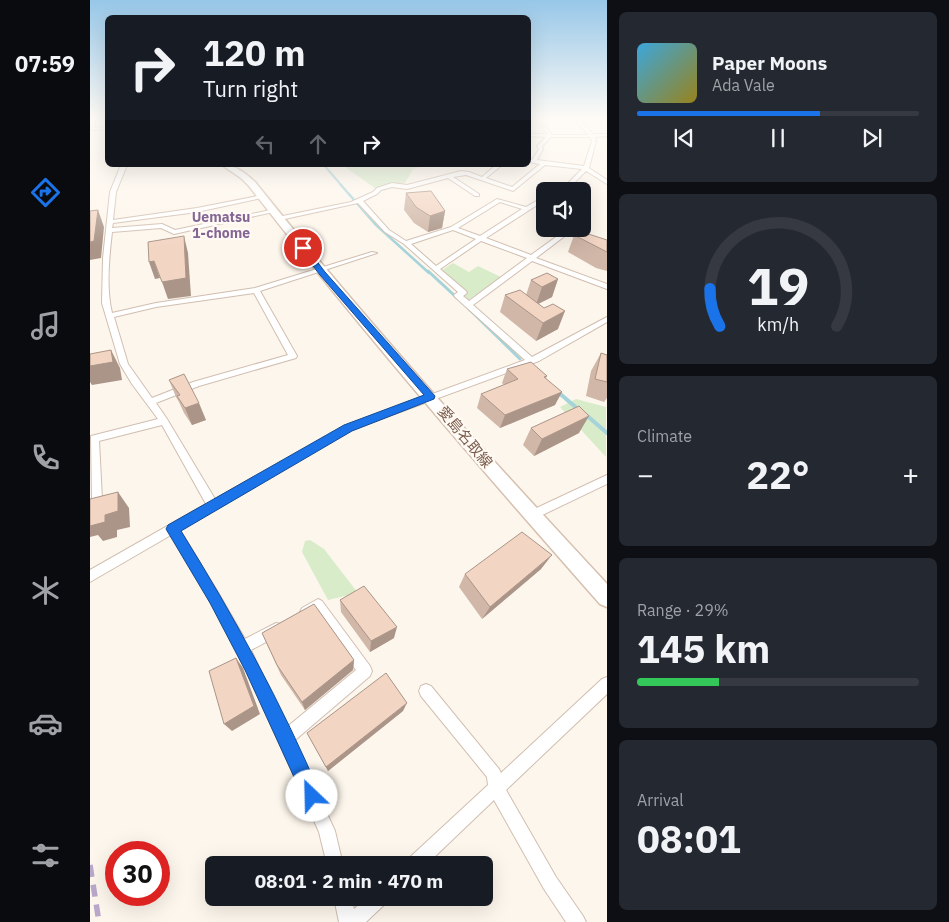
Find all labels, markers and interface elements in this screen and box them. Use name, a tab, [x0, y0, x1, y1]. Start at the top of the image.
text: 120 m	[203, 30, 306, 76]
icon: right	[120, 35, 185, 100]
text: 07:59	[15, 49, 75, 78]
text: Paper Moons	[712, 51, 827, 75]
text: Turn right	[203, 74, 298, 103]
text: Ada Vale	[712, 75, 775, 95]
icon: previous	[670, 124, 698, 152]
icon: pause	[764, 124, 792, 152]
icon: next	[858, 124, 886, 152]
icon: left	[251, 130, 279, 158]
icon: ahead	[304, 130, 332, 158]
icon: right	[357, 130, 385, 158]
icon: directions	[28, 175, 63, 210]
map controls	[536, 182, 591, 237]
button: sound	[536, 182, 591, 237]
district label: Uematsu 1-chome	[192, 208, 250, 242]
pin	[282, 227, 324, 269]
icon: arrive	[289, 234, 317, 262]
text: 19	[747, 252, 809, 319]
icon: music	[28, 308, 63, 343]
text: km/h	[757, 313, 799, 336]
street label: 愛島名取線	[434, 402, 497, 472]
text: Climate	[637, 426, 692, 446]
icon: phone	[28, 440, 63, 475]
text: 22°	[746, 450, 810, 499]
text: −	[637, 456, 654, 493]
text: +	[902, 456, 919, 493]
icon: climate	[28, 573, 63, 608]
text: Range · 29%	[637, 600, 729, 620]
text: 145 km	[637, 624, 770, 673]
icon: car	[28, 706, 63, 741]
position arrow	[285, 769, 337, 821]
text: Arrival	[637, 790, 684, 810]
text: 08:01	[637, 814, 741, 863]
icon: filters	[28, 838, 63, 873]
speed limit sign: 30	[105, 841, 170, 906]
text: 08:01 · 2 min · 470 m	[255, 869, 443, 893]

